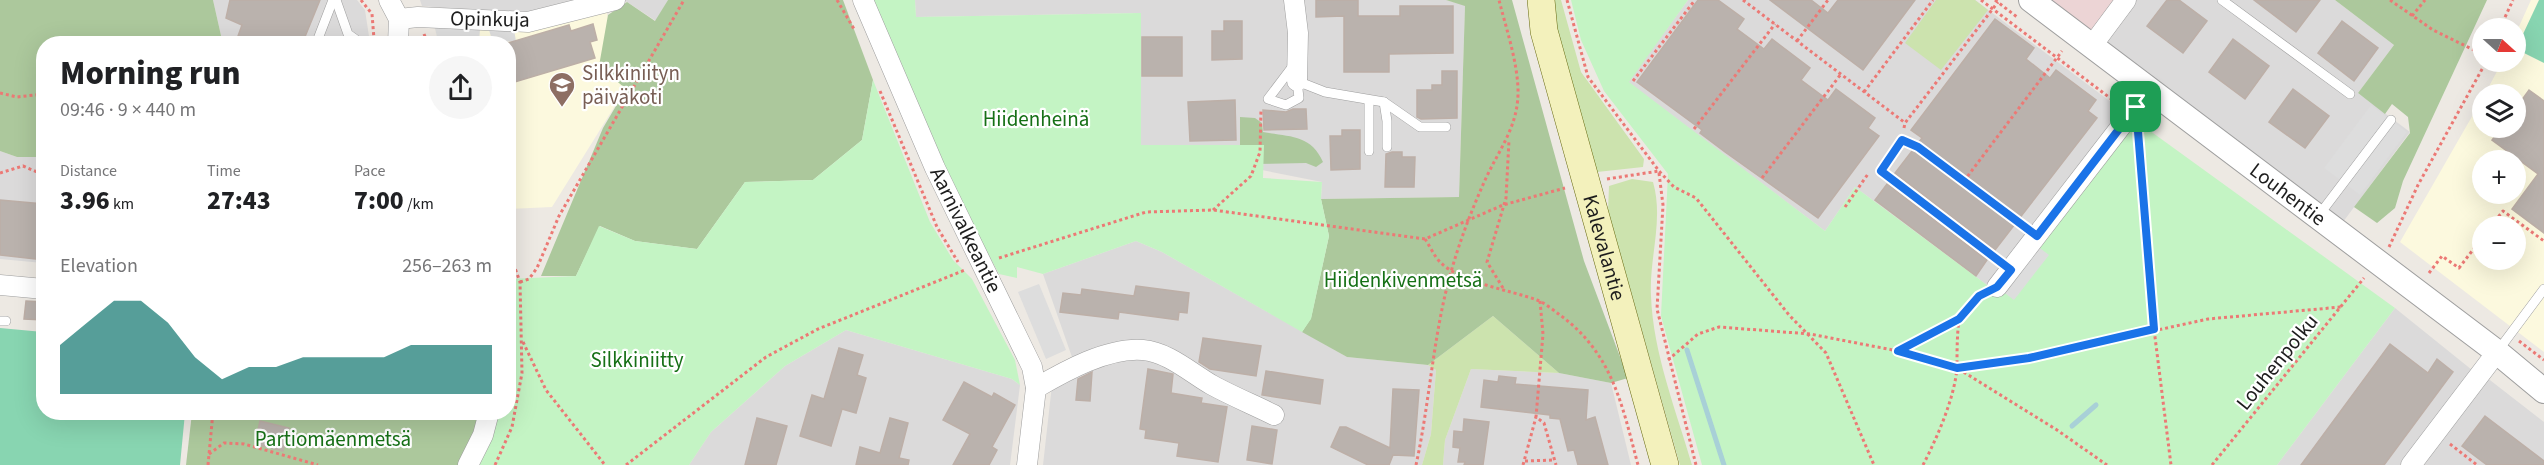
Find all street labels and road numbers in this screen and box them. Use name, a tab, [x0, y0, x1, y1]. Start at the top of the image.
street label: Opinkuja	[450, 3, 530, 35]
street label: Louhentie	[2243, 155, 2332, 233]
street label: Aarnivalkeantie	[923, 162, 1009, 298]
street label: Kalevalantie	[1575, 191, 1633, 304]
street label: Louhenpolku	[2229, 307, 2325, 417]

